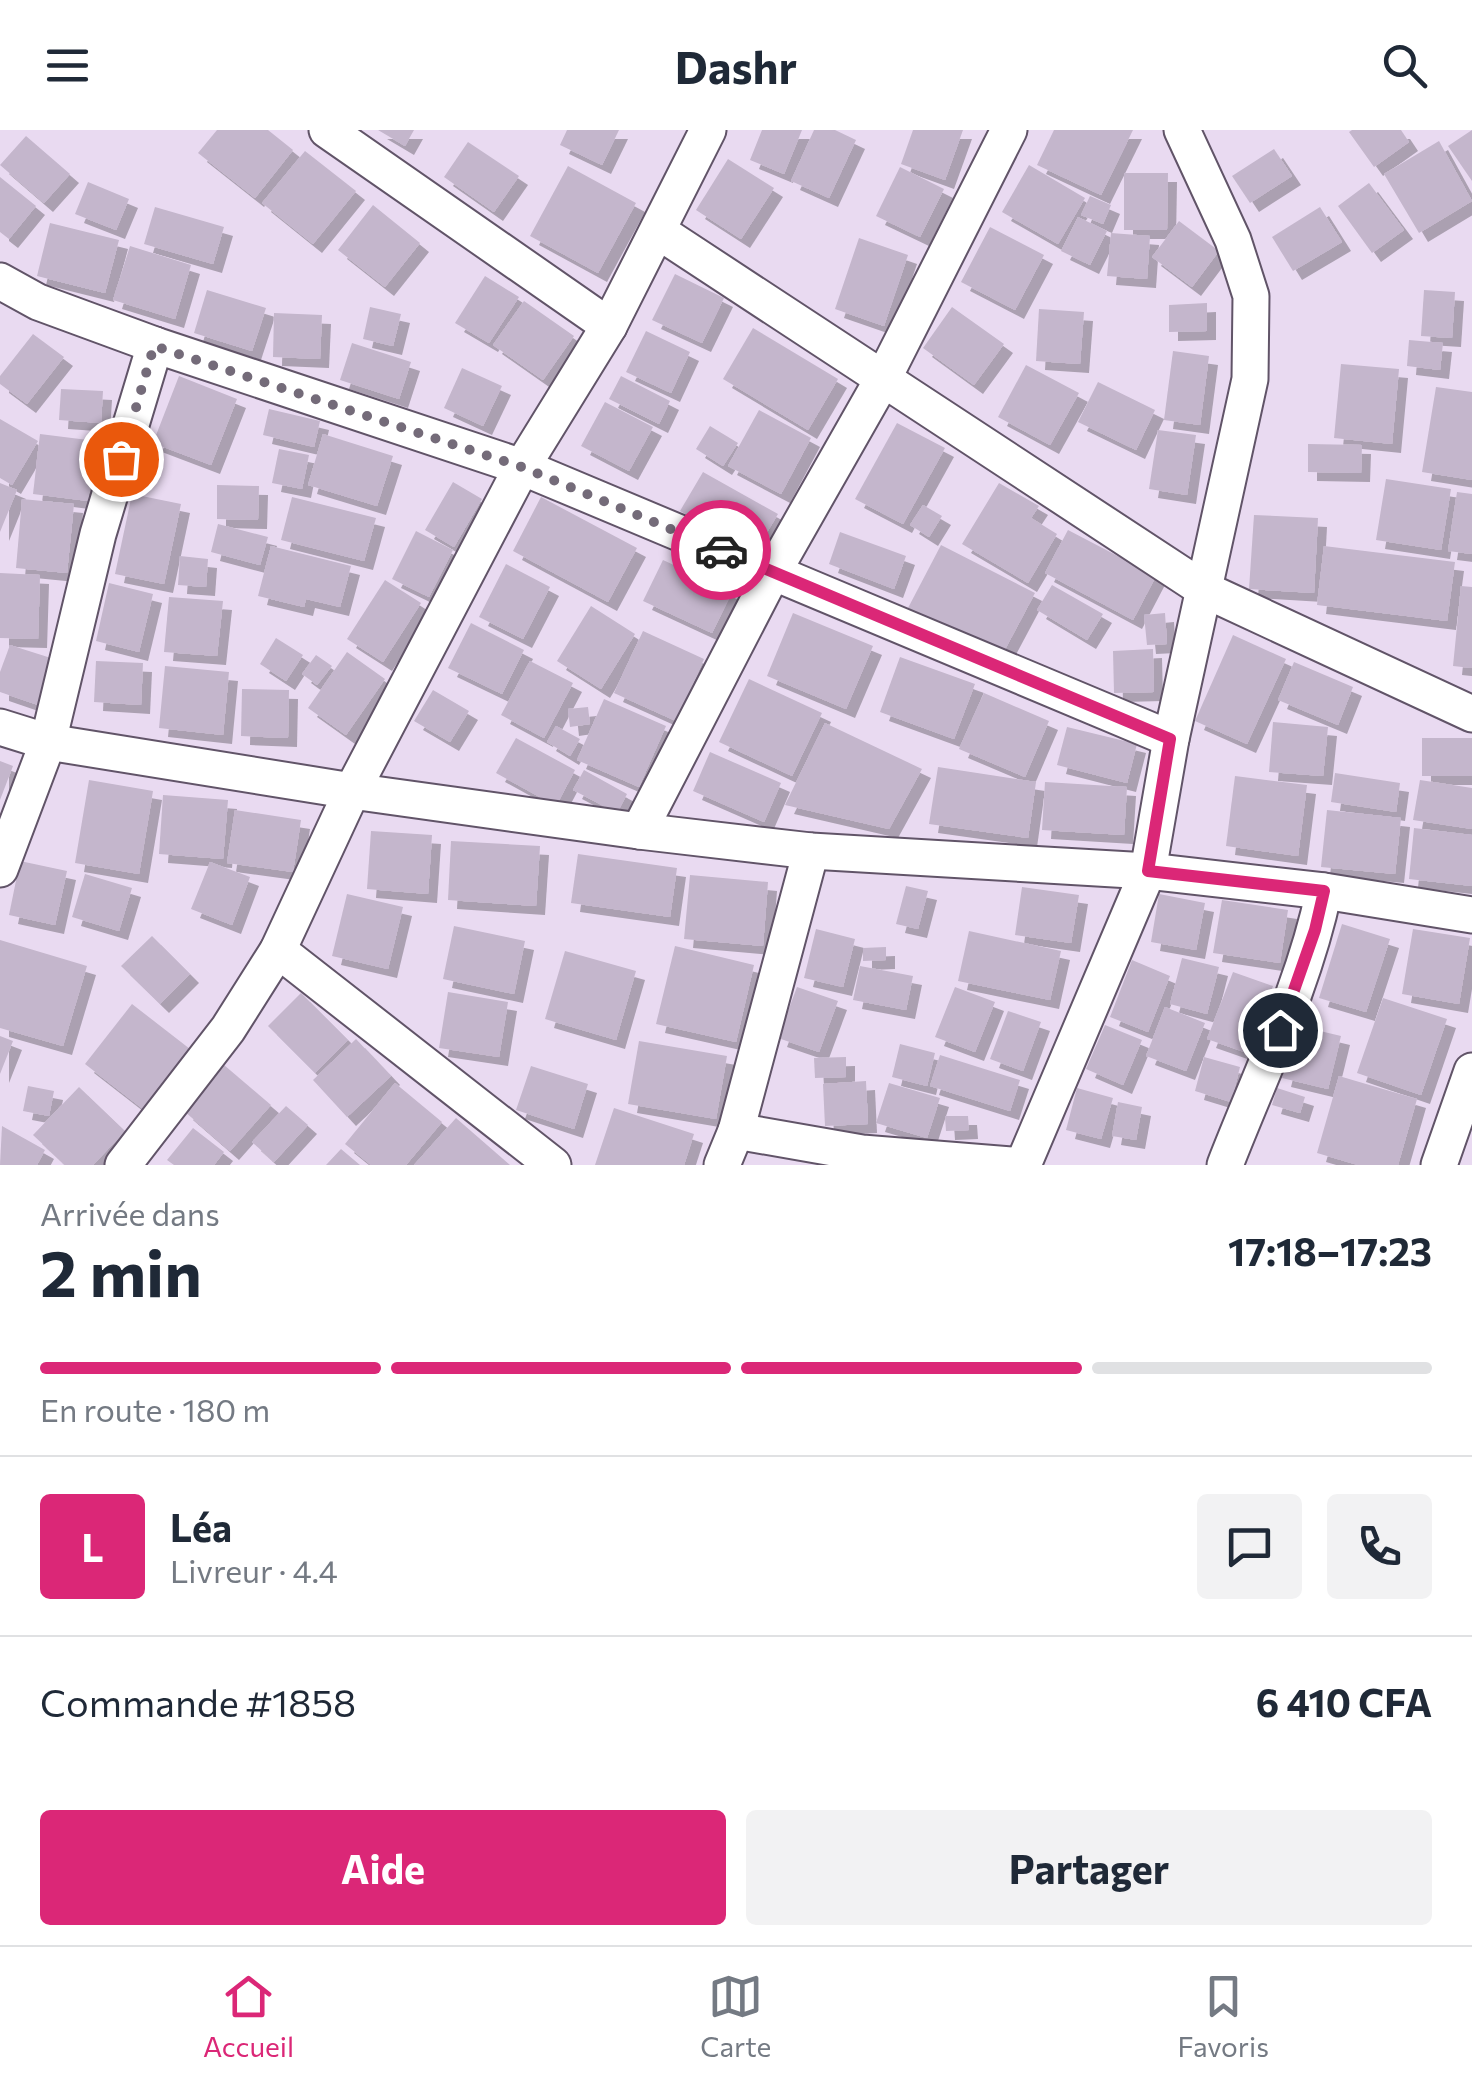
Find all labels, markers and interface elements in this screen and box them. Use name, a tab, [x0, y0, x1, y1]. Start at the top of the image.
icon: menu	[40, 38, 95, 93]
text: Dashr	[675, 38, 797, 93]
icon: search	[1377, 38, 1432, 93]
pin	[79, 417, 164, 502]
icon: bag	[94, 432, 149, 487]
courier	[671, 500, 771, 600]
icon: car	[694, 523, 749, 578]
pin	[1238, 988, 1323, 1073]
icon: home	[1253, 1003, 1308, 1058]
text: Arrivée dans	[40, 1193, 220, 1233]
text: 17:18–17:23	[1228, 1227, 1432, 1274]
text: 2 min	[40, 1231, 202, 1310]
text: En route · 180 m	[40, 1389, 270, 1429]
button: chat	[1197, 1494, 1302, 1599]
button: phone	[1327, 1494, 1432, 1599]
text: Léa	[170, 1503, 232, 1550]
text: L	[81, 1523, 104, 1570]
text: Livreur · 4.4	[170, 1550, 338, 1590]
text: Commande #1858	[40, 1678, 356, 1725]
text: 6 410 CFA	[1256, 1678, 1432, 1725]
button: Aide	[40, 1810, 726, 1925]
button: Partager	[746, 1810, 1432, 1925]
tab: Accueil	[203, 1969, 294, 2063]
tab: Carte	[700, 1969, 771, 2063]
tab: Favoris	[1177, 1969, 1269, 2063]

